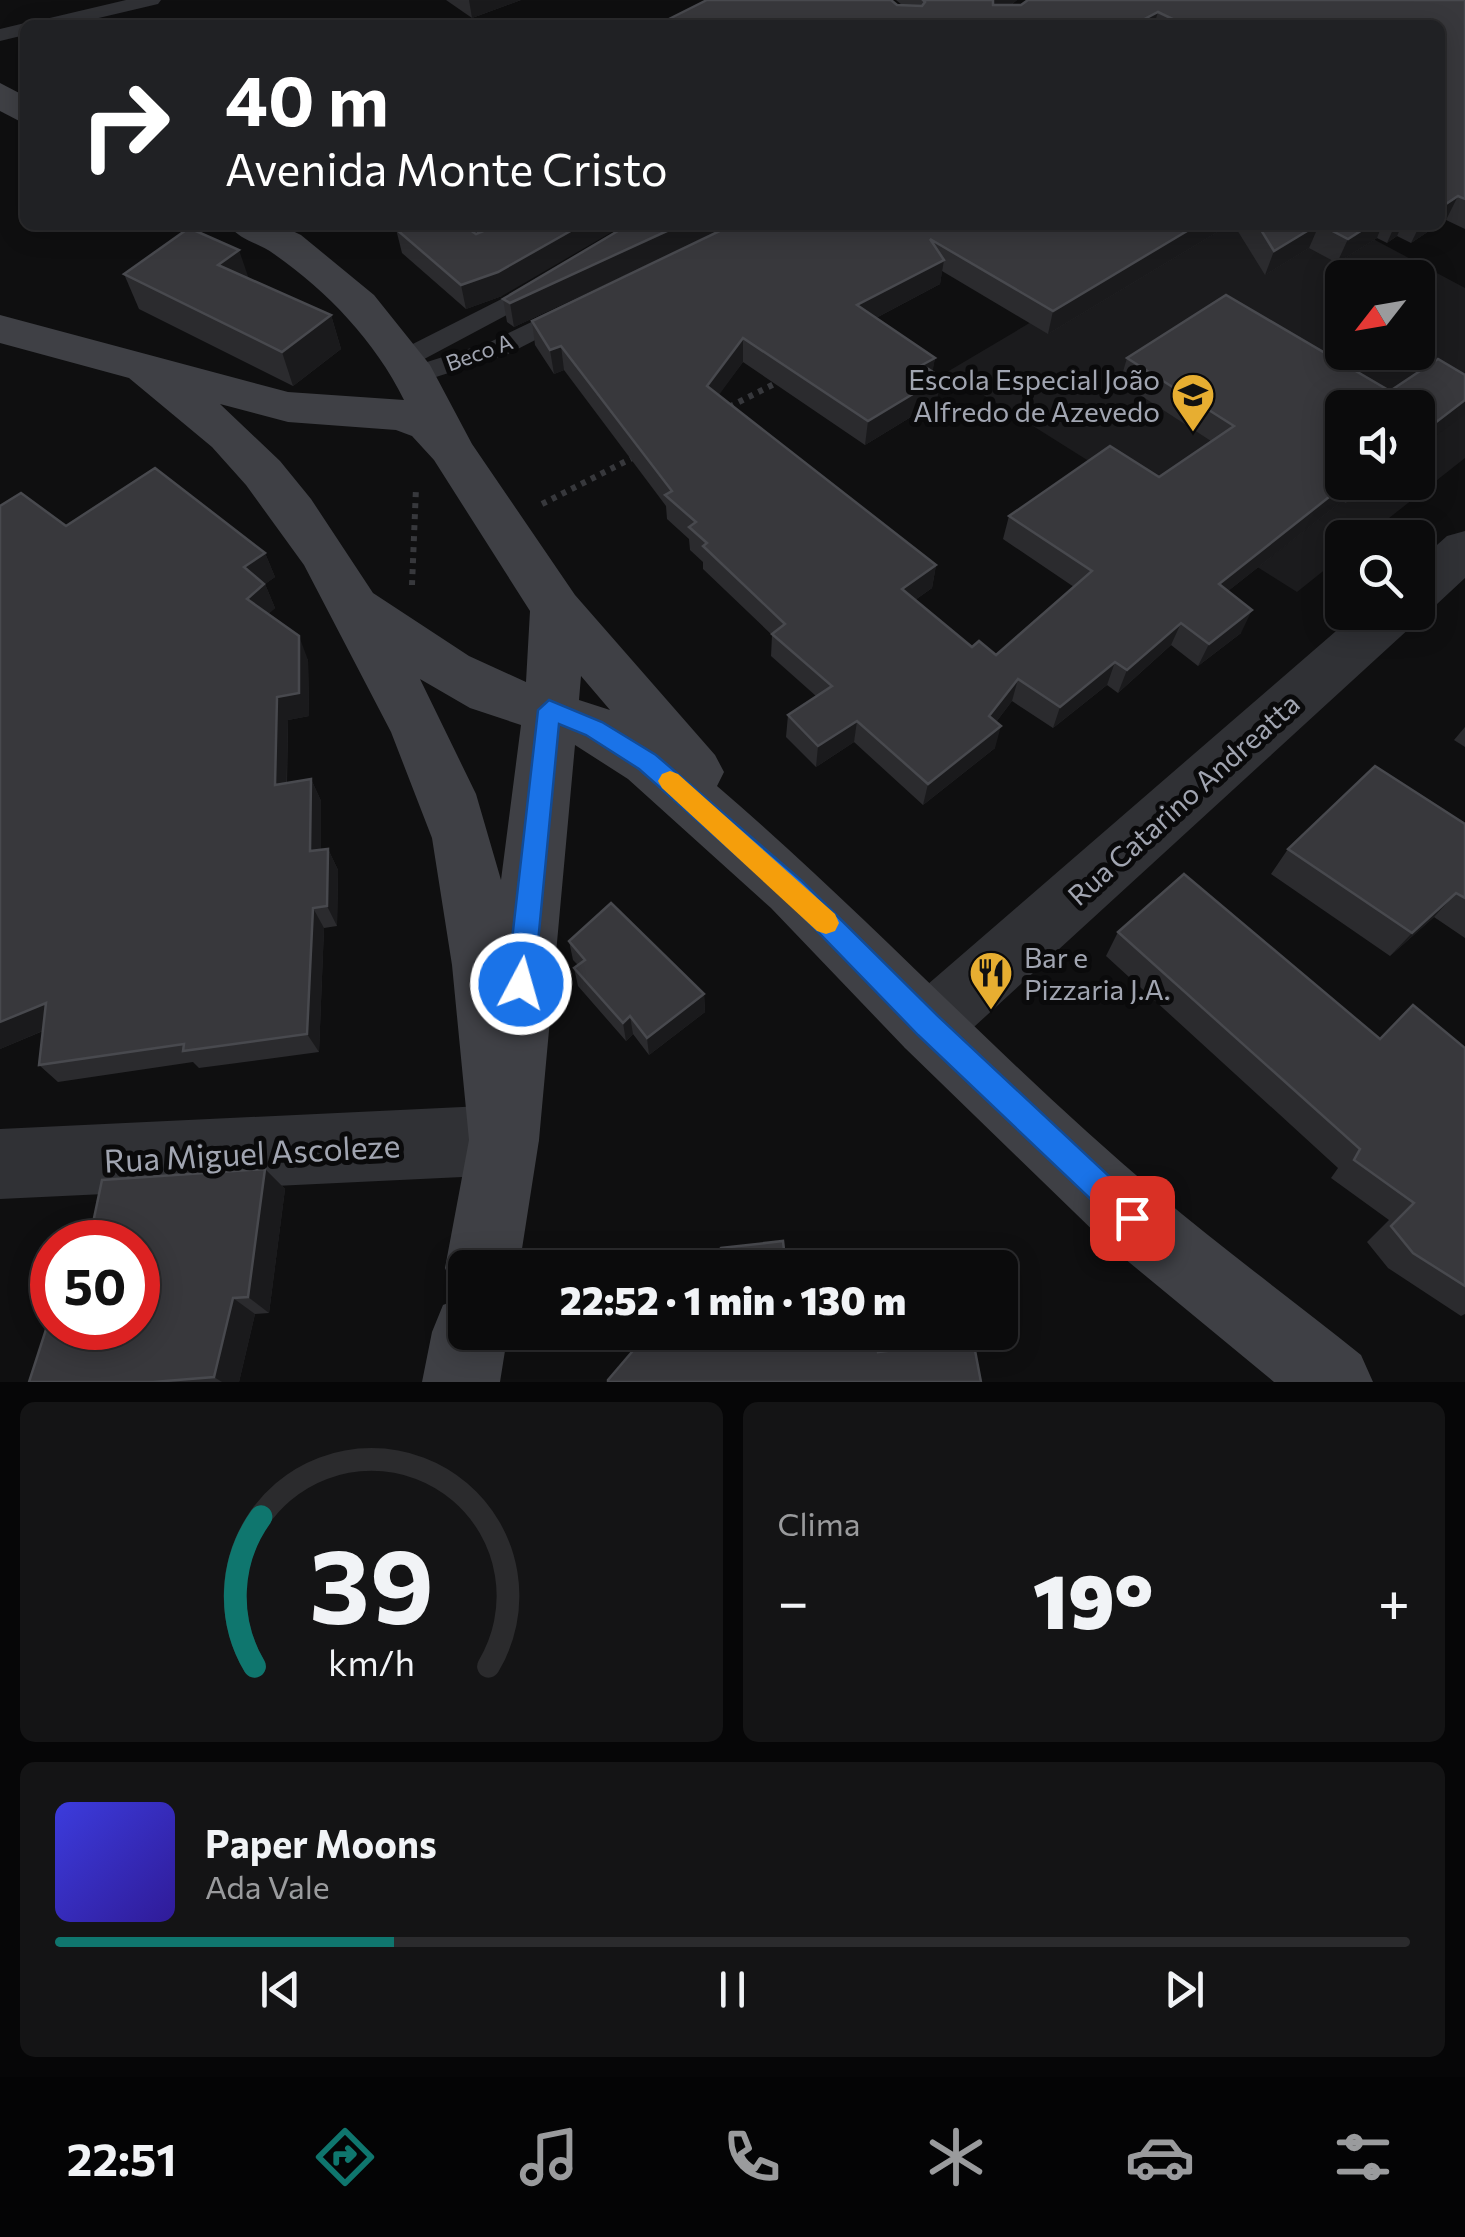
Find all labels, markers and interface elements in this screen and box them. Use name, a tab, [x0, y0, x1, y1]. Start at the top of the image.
text: 40 m	[225, 55, 389, 140]
icon: right	[60, 60, 190, 190]
text: Avenida Monte Cristo	[225, 140, 668, 195]
north arrow	[1325, 260, 1435, 370]
map controls	[1325, 260, 1435, 630]
street label: Beco A	[442, 327, 516, 377]
place label: Escola Especial João Alfredo de Azevedo	[908, 362, 1160, 428]
school or university icon: Escola Especial João Alfredo de Azevedo	[1170, 372, 1216, 433]
button: sound	[1325, 390, 1435, 500]
button: search	[1325, 520, 1435, 630]
street label: Rua Catarino Andreatta	[1060, 686, 1306, 912]
position arrow	[469, 932, 573, 1036]
place label: Bar e Pizzaria J.A.	[1024, 940, 1170, 1006]
restaurant icon: Bar e Pizzaria J.A.	[968, 950, 1014, 1011]
street label: Rua Miguel Ascoleze	[103, 1124, 401, 1180]
pin	[1090, 1176, 1175, 1261]
icon: arrive	[1105, 1191, 1160, 1246]
speed limit sign: 50	[30, 1220, 160, 1350]
text: 22:52 · 1 min · 130 m	[560, 1276, 906, 1323]
text: Clima	[778, 1503, 860, 1543]
text: 39	[309, 1518, 434, 1645]
text: 19°	[1033, 1553, 1153, 1644]
text: −	[778, 1566, 809, 1633]
text: +	[1378, 1566, 1410, 1633]
text: km/h	[328, 1640, 415, 1683]
text: Paper Moons	[205, 1819, 437, 1866]
text: Ada Vale	[205, 1866, 330, 1906]
icon: previous	[253, 1962, 308, 2017]
icon: pause	[705, 1962, 760, 2017]
icon: next	[1157, 1962, 1212, 2017]
icon: directions	[310, 2122, 380, 2192]
icon: music	[514, 2122, 584, 2192]
icon: phone	[717, 2122, 787, 2192]
icon: climate	[921, 2122, 991, 2192]
icon: car	[1125, 2122, 1195, 2192]
icon: filters	[1328, 2122, 1398, 2192]
text: 22:51	[67, 2130, 177, 2185]

